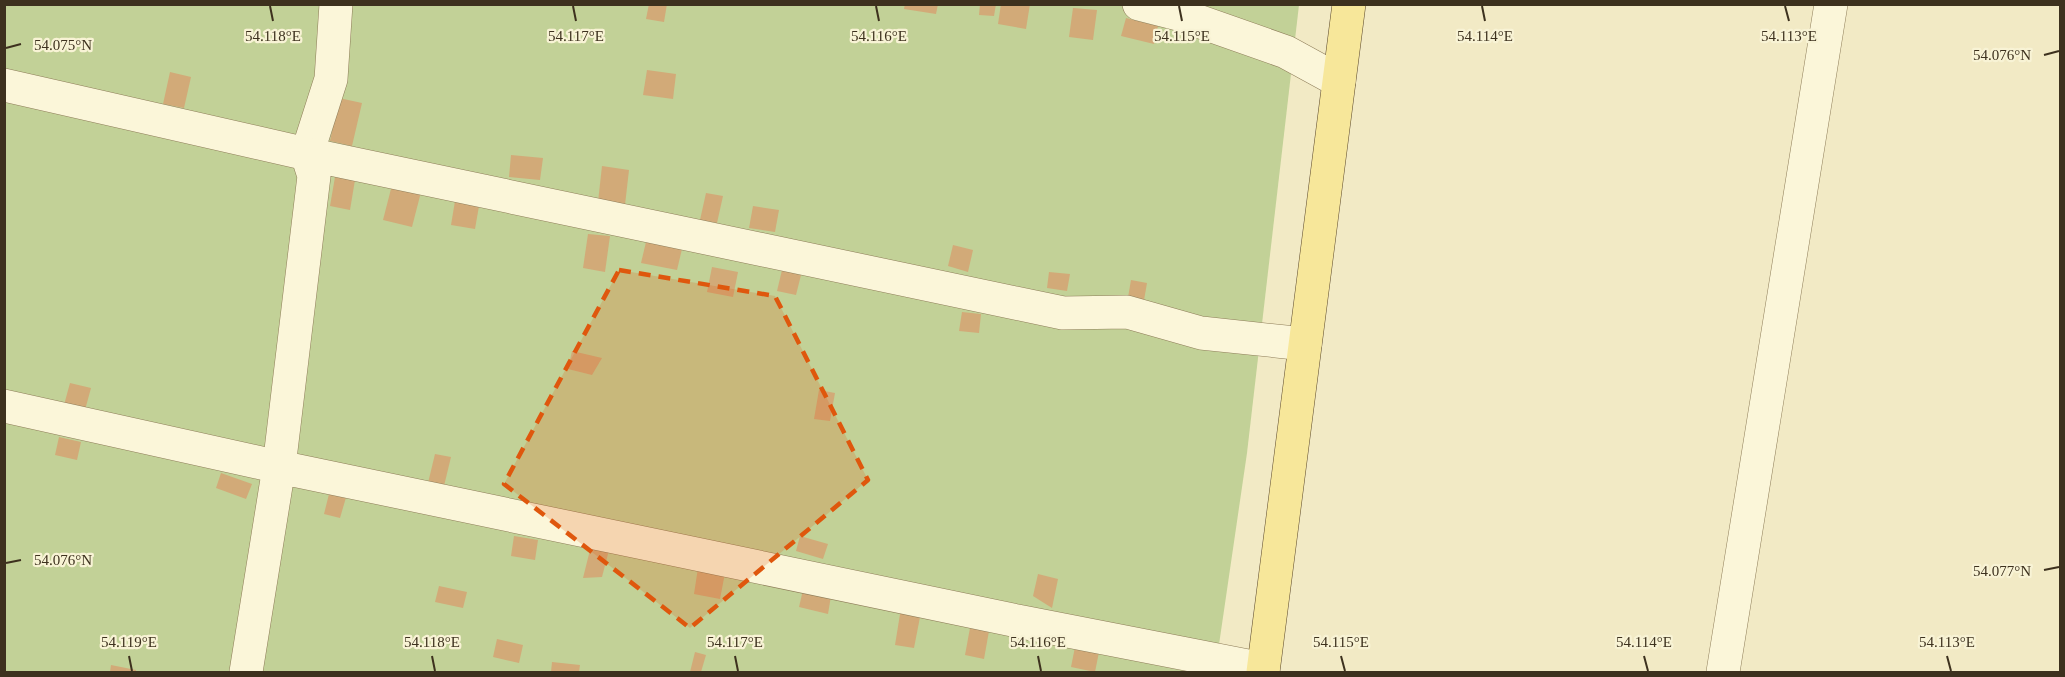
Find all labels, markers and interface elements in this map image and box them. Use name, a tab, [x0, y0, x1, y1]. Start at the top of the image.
text: 54.118°E	[245, 28, 301, 44]
text: 54.117°E	[548, 28, 604, 44]
text: 54.116°E	[851, 28, 907, 44]
text: 54.115°E	[1154, 28, 1210, 44]
text: 54.114°E	[1457, 28, 1513, 44]
text: 54.113°E	[1761, 28, 1817, 44]
text: 54.075°N	[34, 37, 92, 53]
text: 54.076°N	[1973, 47, 2031, 63]
text: 54.076°N	[34, 552, 92, 568]
text: 54.077°N	[1973, 563, 2031, 579]
text: 54.119°E	[101, 634, 157, 650]
text: 54.118°E	[404, 634, 460, 650]
text: 54.117°E	[707, 634, 763, 650]
text: 54.116°E	[1010, 634, 1066, 650]
text: 54.115°E	[1313, 634, 1369, 650]
text: 54.114°E	[1616, 634, 1672, 650]
text: 54.113°E	[1919, 634, 1975, 650]

